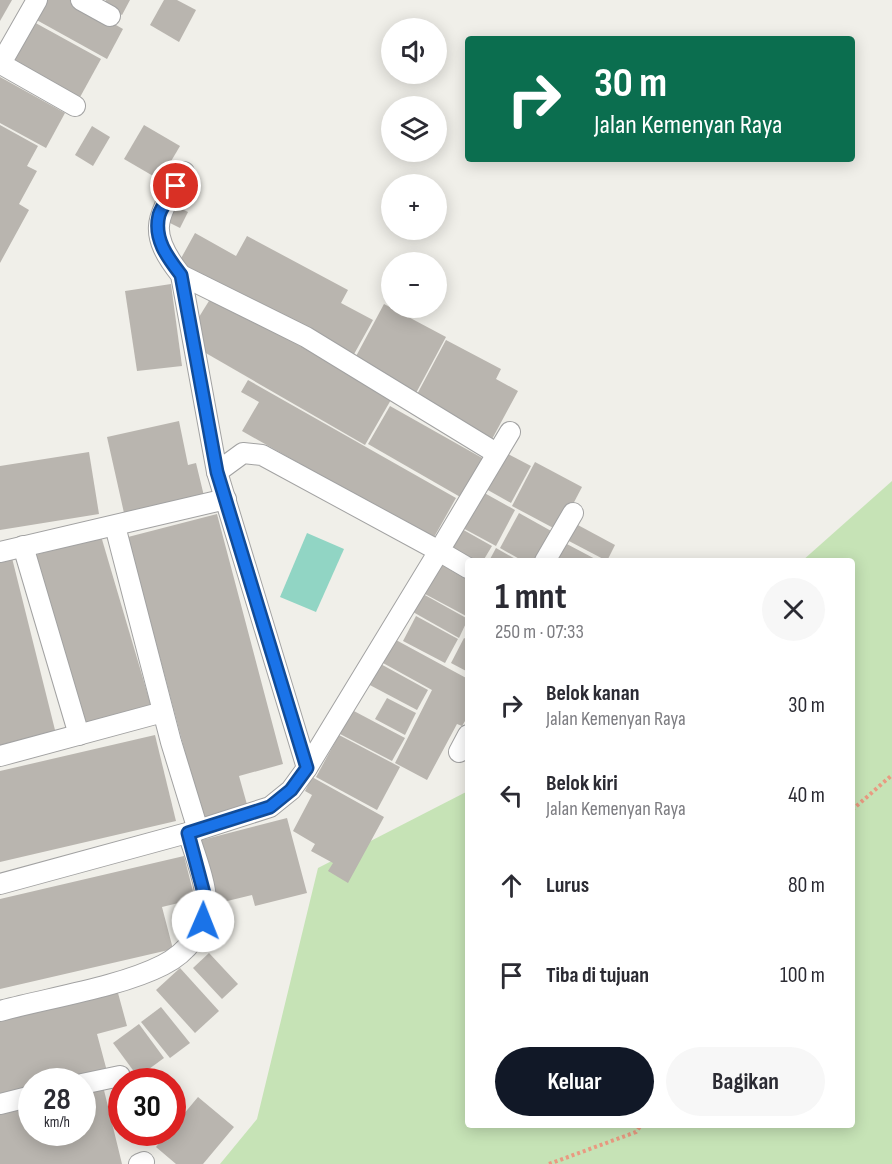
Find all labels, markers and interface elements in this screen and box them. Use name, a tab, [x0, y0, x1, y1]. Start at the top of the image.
map controls	[381, 18, 447, 318]
button: sound	[381, 18, 447, 84]
text: 30 m	[594, 58, 667, 109]
icon: right	[495, 60, 573, 138]
button: layers	[381, 96, 447, 162]
text: Jalan Kemenyan Raya	[594, 109, 782, 141]
pin	[150, 160, 201, 211]
icon: arrive	[159, 169, 192, 202]
button: +	[381, 174, 447, 240]
button: −	[381, 252, 447, 318]
text: 1 mnt	[495, 576, 567, 619]
button: close	[762, 578, 825, 641]
text: 250 m · 07:33	[495, 620, 584, 644]
text: Belok kanan	[546, 680, 639, 707]
icon: right	[495, 689, 528, 722]
text: 30 m	[788, 692, 825, 719]
text: Jalan Kemenyan Raya	[546, 707, 686, 731]
text: Belok kiri	[546, 770, 618, 797]
icon: left	[495, 779, 528, 812]
text: 40 m	[788, 782, 825, 809]
text: Jalan Kemenyan Raya	[546, 797, 686, 821]
icon: ahead	[495, 869, 528, 902]
text: Lurus	[546, 872, 589, 899]
text: 80 m	[788, 872, 825, 899]
position arrow	[171, 889, 235, 953]
icon: arrive	[495, 959, 528, 992]
text: Tiba di tujuan	[546, 962, 649, 989]
text: 100 m	[780, 962, 825, 989]
button: Keluar	[495, 1047, 654, 1116]
button: Bagikan	[666, 1047, 825, 1116]
speed limit sign: 30	[108, 1068, 186, 1146]
text: 28	[43, 1082, 71, 1118]
text: km/h	[44, 1113, 70, 1132]

